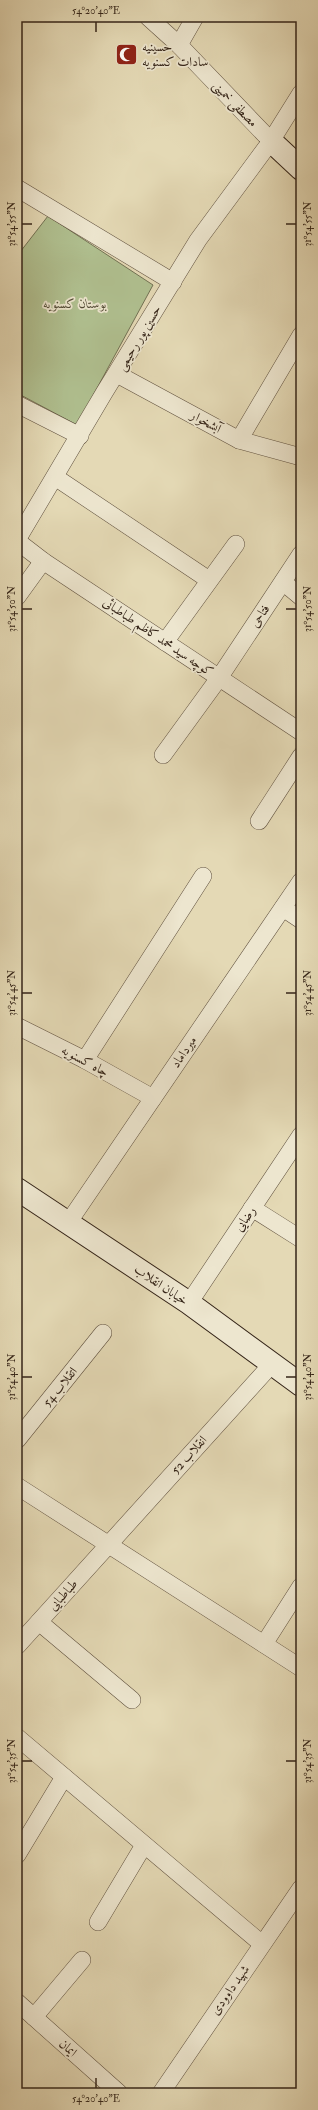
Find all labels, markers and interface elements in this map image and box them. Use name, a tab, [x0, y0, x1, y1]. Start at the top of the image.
text: 54°20'40"E	[72, 5, 120, 17]
place label: حسینیه سادات کسنویه	[142, 39, 208, 70]
mosque icon: حسینیه سادات کسنویه	[114, 41, 140, 67]
street label: مصطفی خمینی	[208, 78, 261, 132]
text: 31°54'55"N	[6, 201, 18, 247]
text: 31°54'55"N	[302, 201, 314, 247]
park label: بوستان کسنویه	[43, 296, 107, 312]
street label: حسین پور رحیمی	[113, 302, 166, 374]
street label: آبشخوار	[186, 406, 225, 437]
text: 31°54'50"N	[6, 586, 18, 632]
text: 31°54'50"N	[302, 586, 314, 632]
street label: کوچه سید محمد کاظم طباطبائی	[97, 594, 216, 683]
street label: فتاحی	[247, 601, 273, 630]
text: 31°54'45"N	[6, 970, 18, 1016]
text: 31°54'45"N	[302, 970, 314, 1016]
street label: میرداماد	[168, 1033, 200, 1071]
street label: چاه کسنویه	[59, 1042, 111, 1080]
street label: رضایی	[231, 1203, 259, 1235]
street label: خیابان انقلاب	[131, 1261, 191, 1309]
text: 31°54'40"N	[6, 1354, 18, 1400]
text: 31°54'40"N	[302, 1354, 314, 1400]
street label: اتقلاب 54	[39, 1364, 81, 1410]
street label: انقلاب 52	[168, 1432, 211, 1478]
street label: طباطبایی	[45, 1576, 81, 1614]
text: 31°54'35"N	[6, 1739, 18, 1783]
text: 31°54'35"N	[302, 1739, 314, 1783]
street label: شهید داوودی	[207, 1962, 253, 2018]
street label: ایمان	[56, 2036, 81, 2060]
text: 54°20'40"E	[72, 2093, 120, 2105]

